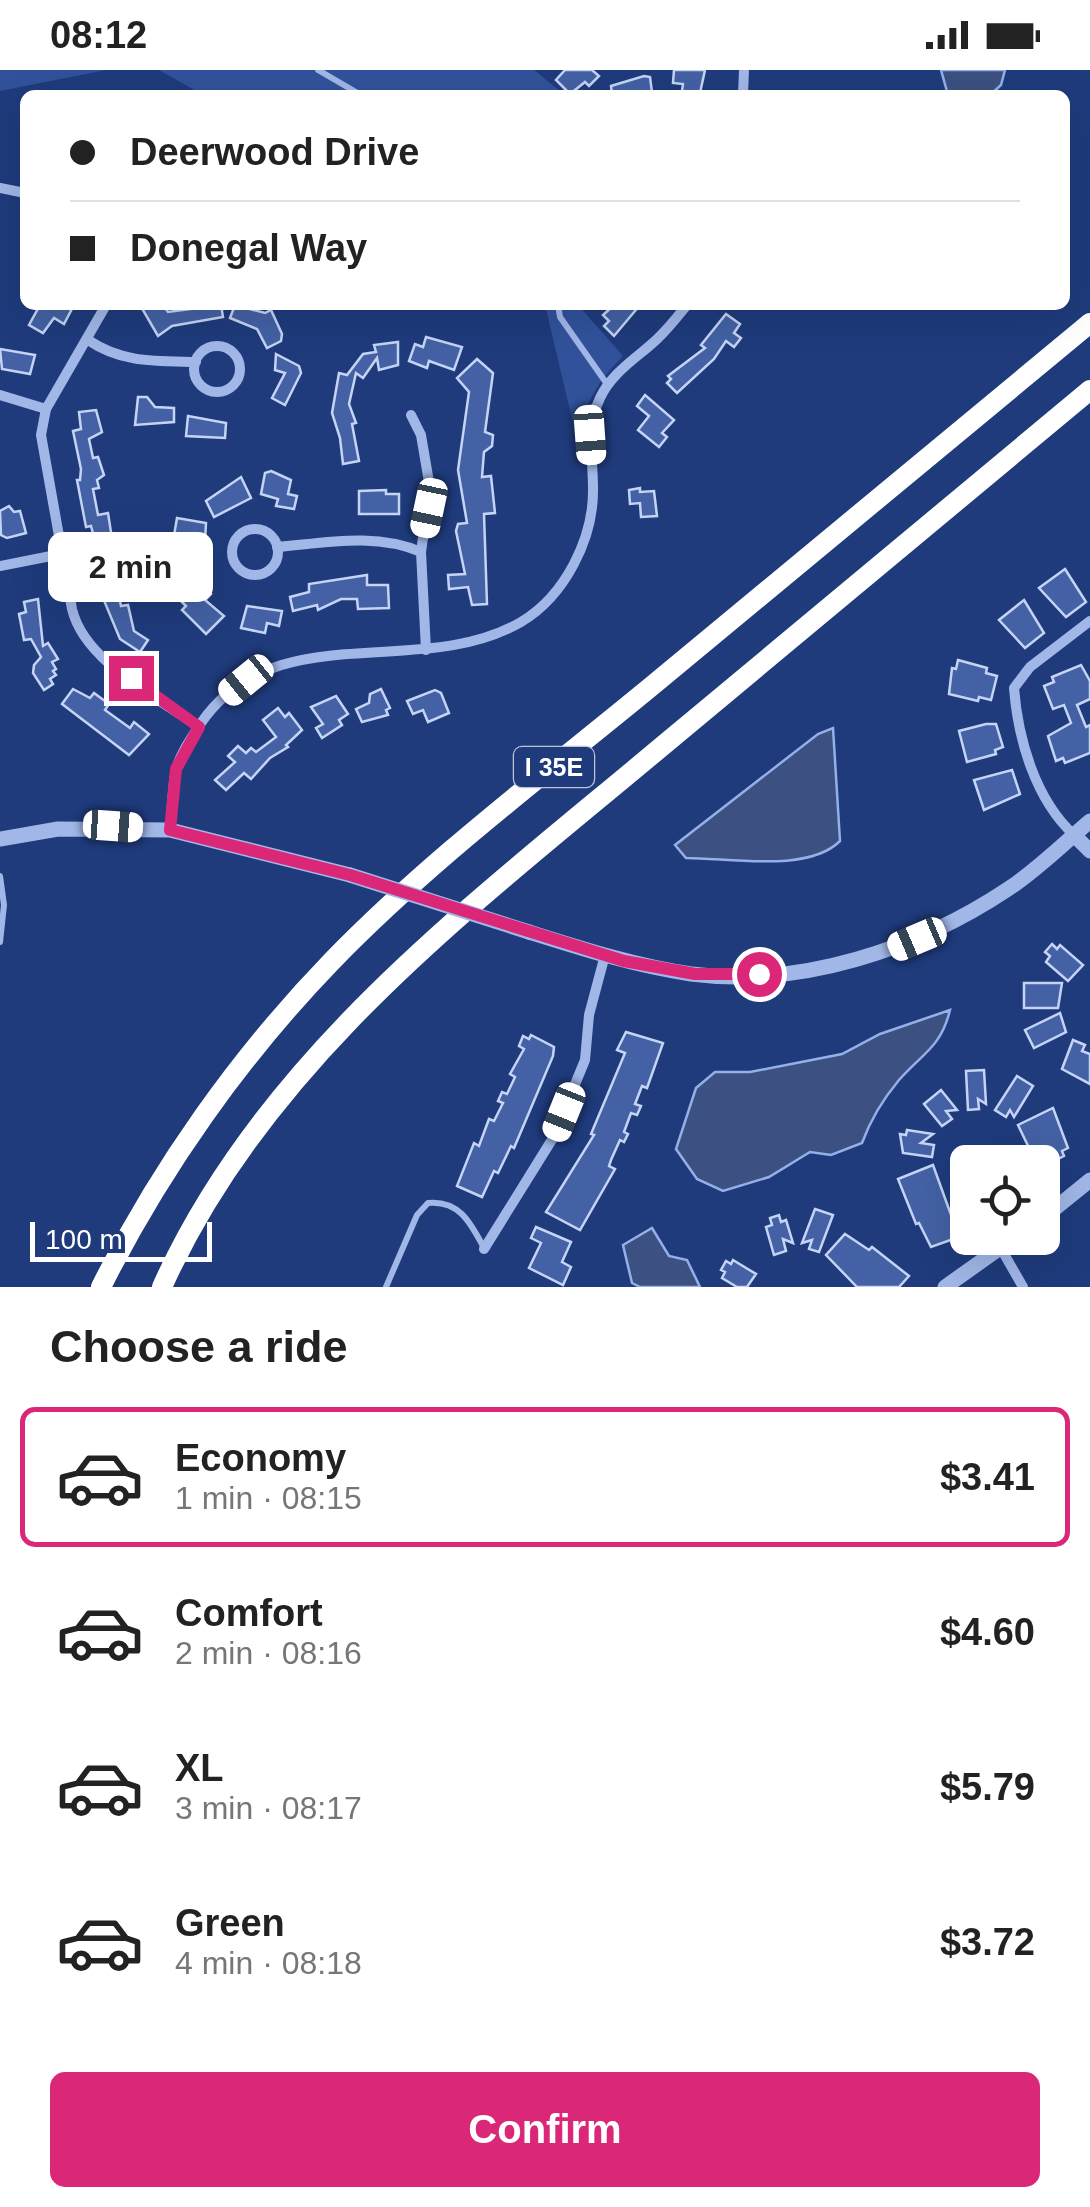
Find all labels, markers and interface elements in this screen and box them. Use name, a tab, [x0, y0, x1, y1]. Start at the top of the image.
text: 08:12	[50, 14, 147, 56]
text: Deerwood Drive	[130, 131, 419, 173]
text: Donegal Way	[130, 227, 367, 269]
car	[573, 404, 607, 466]
car	[408, 476, 450, 540]
callout: 2 min	[48, 533, 214, 603]
text: 2 min	[89, 549, 172, 585]
car	[213, 649, 279, 711]
route end	[109, 656, 154, 701]
road number: I 35E	[514, 747, 594, 787]
car	[82, 809, 144, 843]
car	[884, 913, 950, 965]
route start	[737, 952, 782, 997]
car	[539, 1079, 589, 1145]
map controls	[950, 1145, 1060, 1255]
button: locate	[950, 1145, 1060, 1255]
scale bar	[30, 1217, 212, 1262]
text: 100 m	[45, 1224, 123, 1255]
text: Choose a ride	[50, 1321, 348, 1372]
icon: car	[55, 1432, 145, 1522]
text: Economy	[175, 1437, 346, 1479]
text: $3.41	[940, 1456, 1035, 1498]
text: 1 min · 08:15	[175, 1480, 362, 1516]
icon: car	[55, 1587, 145, 1677]
text: Comfort	[175, 1592, 323, 1634]
text: $4.60	[940, 1611, 1035, 1653]
text: 2 min · 08:16	[175, 1635, 362, 1671]
icon: car	[55, 1742, 145, 1832]
text: XL	[175, 1747, 224, 1789]
text: $5.79	[940, 1766, 1035, 1808]
text: 3 min · 08:17	[175, 1790, 362, 1826]
icon: car	[55, 1897, 145, 1987]
text: Green	[175, 1902, 285, 1944]
text: $3.72	[940, 1921, 1035, 1963]
text: 4 min · 08:18	[175, 1945, 362, 1981]
button: Confirm	[50, 2072, 1040, 2187]

